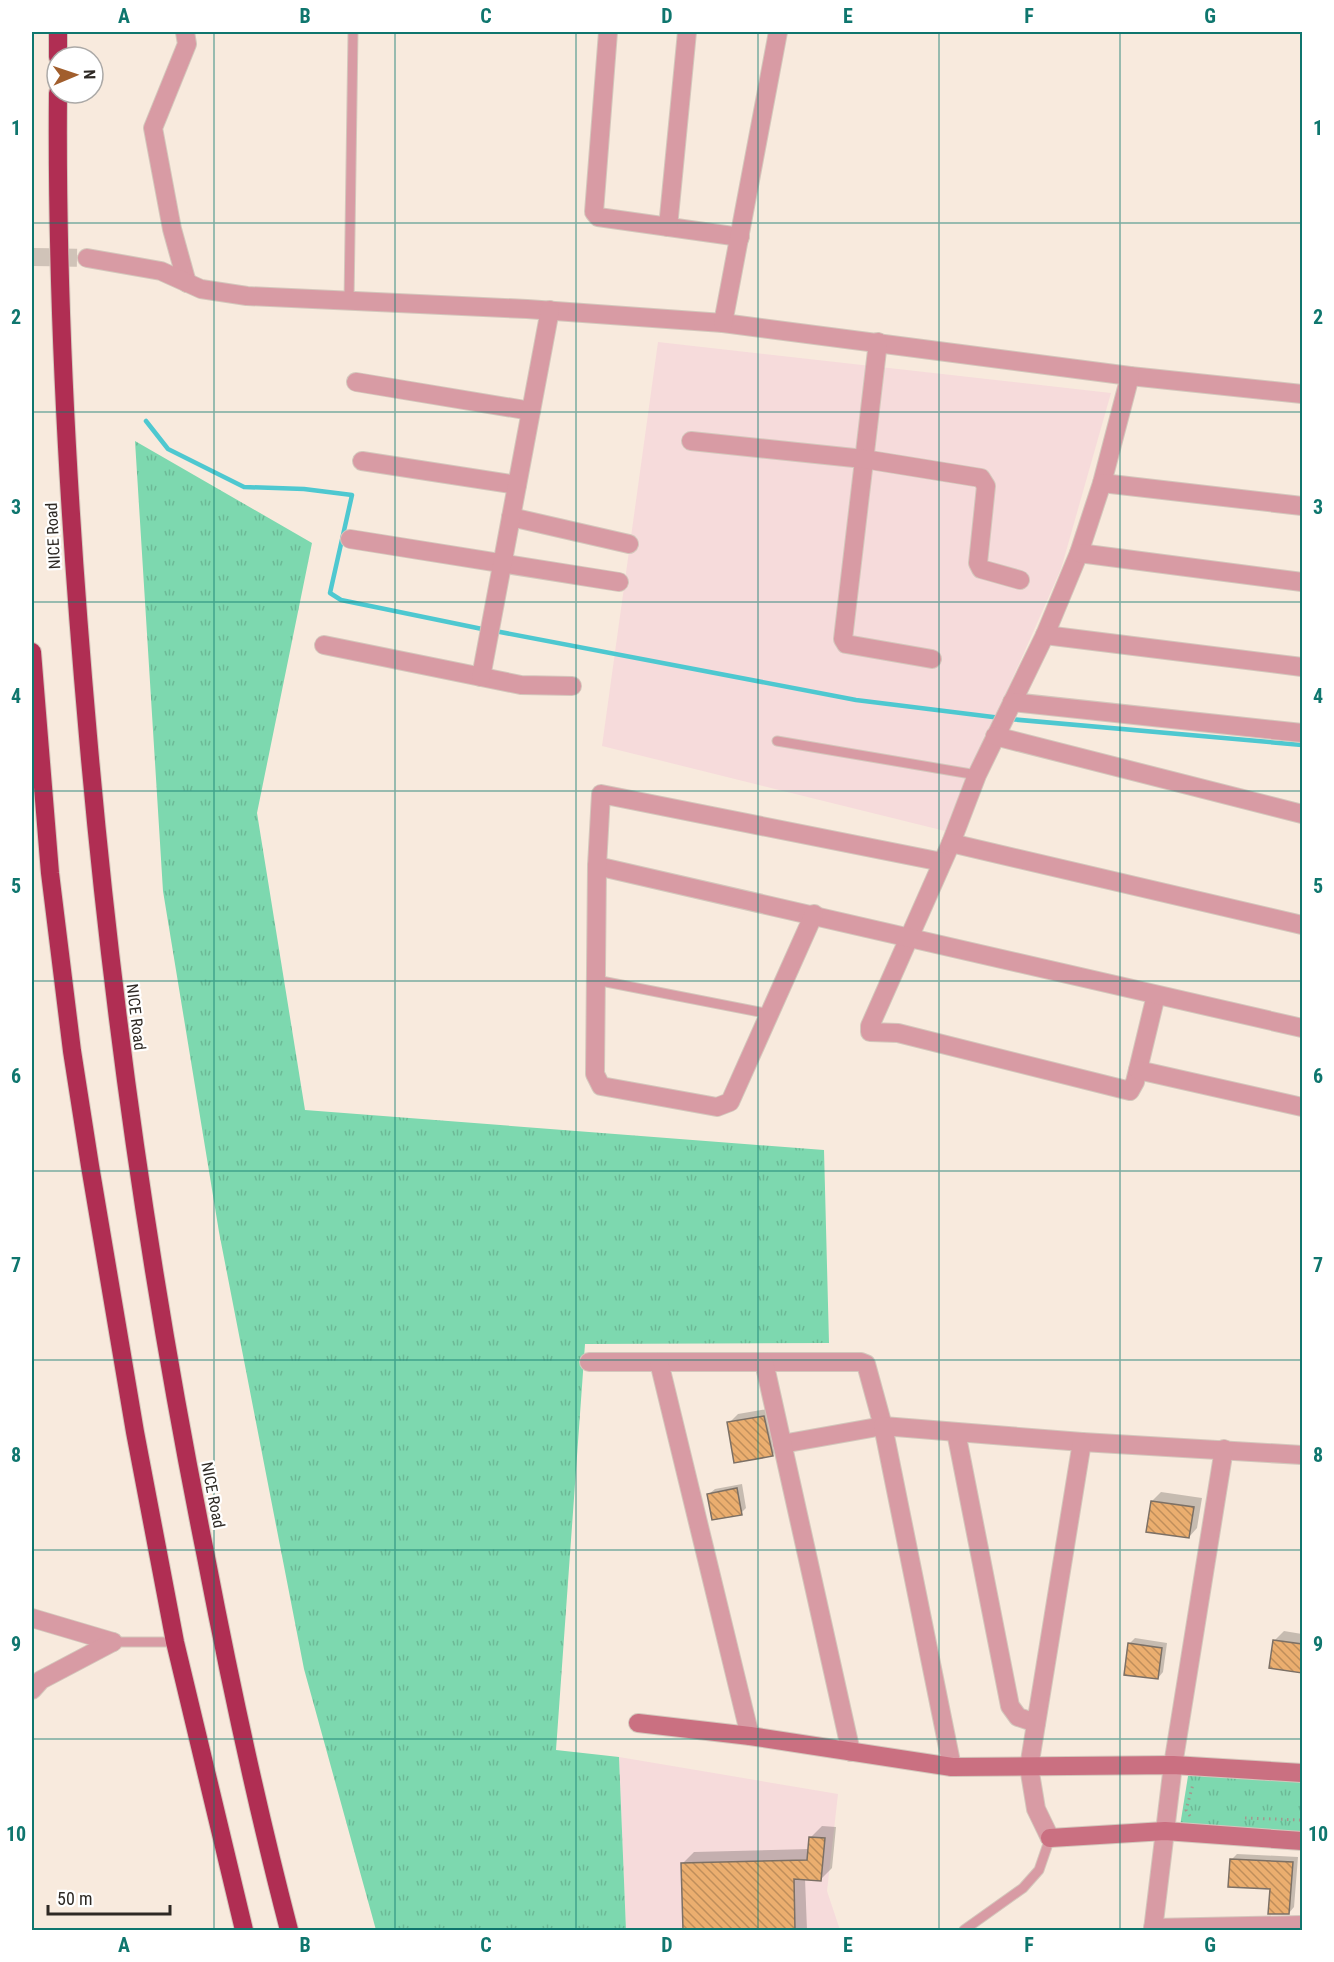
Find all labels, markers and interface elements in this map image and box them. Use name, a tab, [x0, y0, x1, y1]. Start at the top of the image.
text: A	[118, 4, 130, 28]
text: B	[299, 4, 311, 28]
text: C	[480, 4, 492, 28]
text: D	[661, 4, 673, 28]
text: E	[843, 4, 853, 28]
text: F	[1024, 4, 1034, 28]
text: G	[1204, 4, 1216, 28]
north arrow	[45, 45, 105, 105]
text: N	[80, 69, 99, 80]
text: 1	[11, 116, 21, 140]
text: 1	[1313, 116, 1323, 140]
text: 2	[11, 305, 21, 329]
text: 2	[1313, 305, 1323, 329]
text: 3	[11, 495, 21, 519]
text: 3	[1313, 495, 1323, 519]
street label: NICE Road	[42, 502, 64, 570]
text: 4	[11, 684, 21, 708]
text: 4	[1313, 684, 1323, 708]
text: 5	[11, 874, 21, 898]
text: 5	[1313, 874, 1323, 898]
street label: NICE Road	[123, 983, 149, 1051]
text: 6	[11, 1064, 21, 1088]
text: 6	[1313, 1064, 1323, 1088]
text: 7	[11, 1253, 21, 1277]
text: 7	[1313, 1253, 1323, 1277]
text: 8	[11, 1443, 21, 1467]
text: 8	[1313, 1443, 1323, 1467]
street label: NICE Road	[197, 1460, 229, 1530]
text: 9	[11, 1632, 21, 1656]
text: 9	[1313, 1632, 1323, 1656]
text: 10	[6, 1822, 26, 1846]
text: 10	[1308, 1822, 1328, 1846]
scale bar	[48, 1878, 170, 1916]
text: 50 m	[57, 1888, 92, 1909]
text: A	[118, 1933, 130, 1957]
text: B	[299, 1933, 311, 1957]
text: C	[480, 1933, 492, 1957]
text: D	[661, 1933, 673, 1957]
text: E	[843, 1933, 853, 1957]
text: F	[1024, 1933, 1034, 1957]
text: G	[1204, 1933, 1216, 1957]

